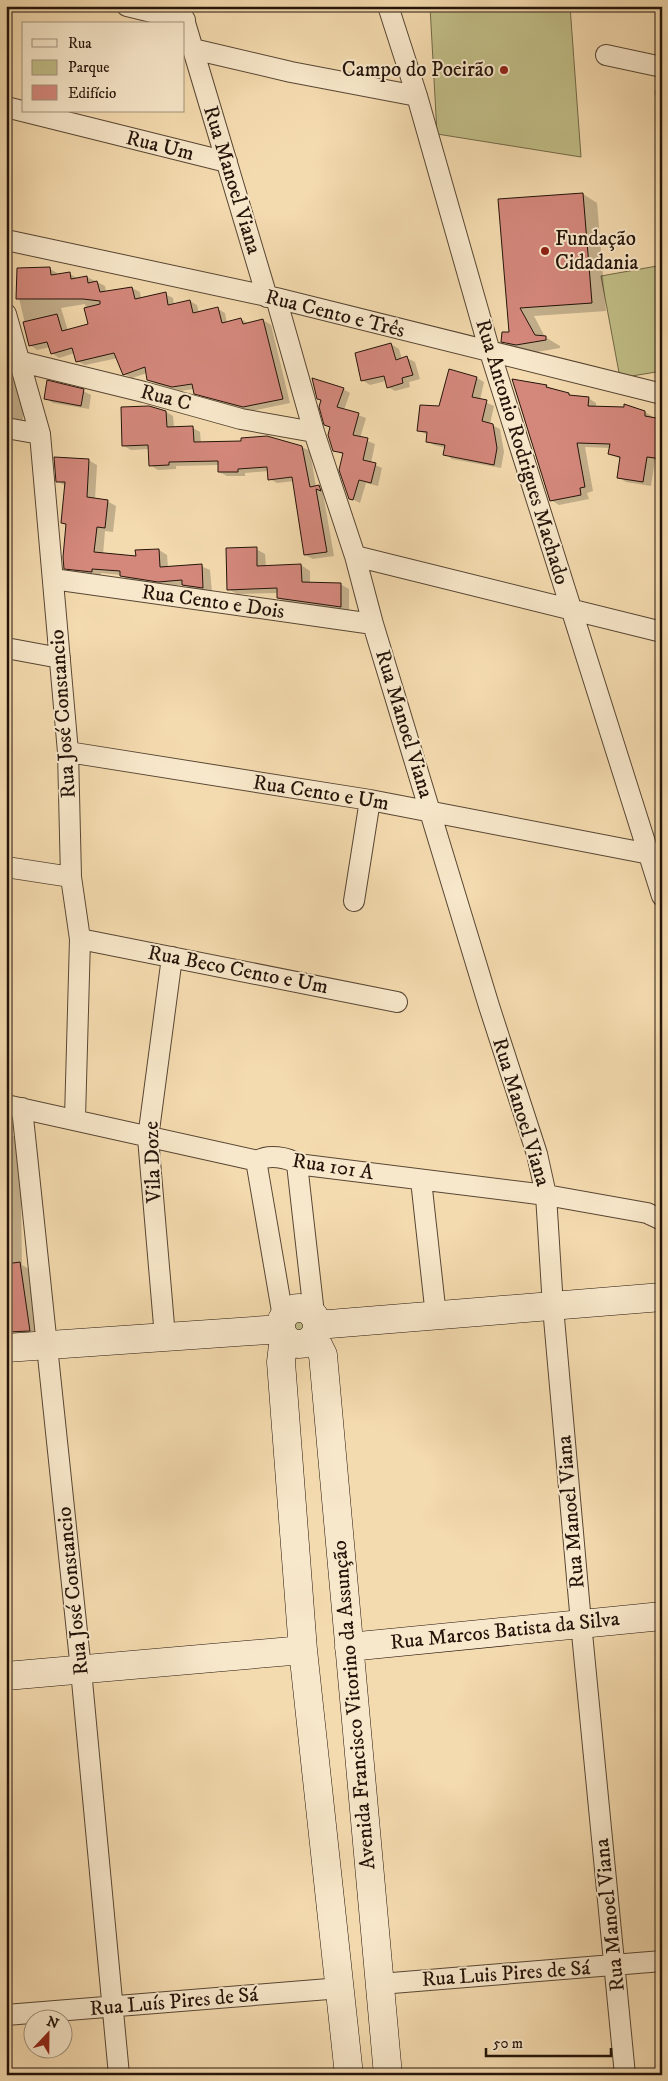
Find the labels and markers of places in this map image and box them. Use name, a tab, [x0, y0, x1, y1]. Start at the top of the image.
place label: Campo do Poeirão	[342, 57, 494, 83]
marker: Campo do Poeirão	[498, 64, 510, 76]
place label: Fundação Cidadania	[555, 226, 638, 276]
marker: Fundação Cidadania	[539, 245, 551, 257]

